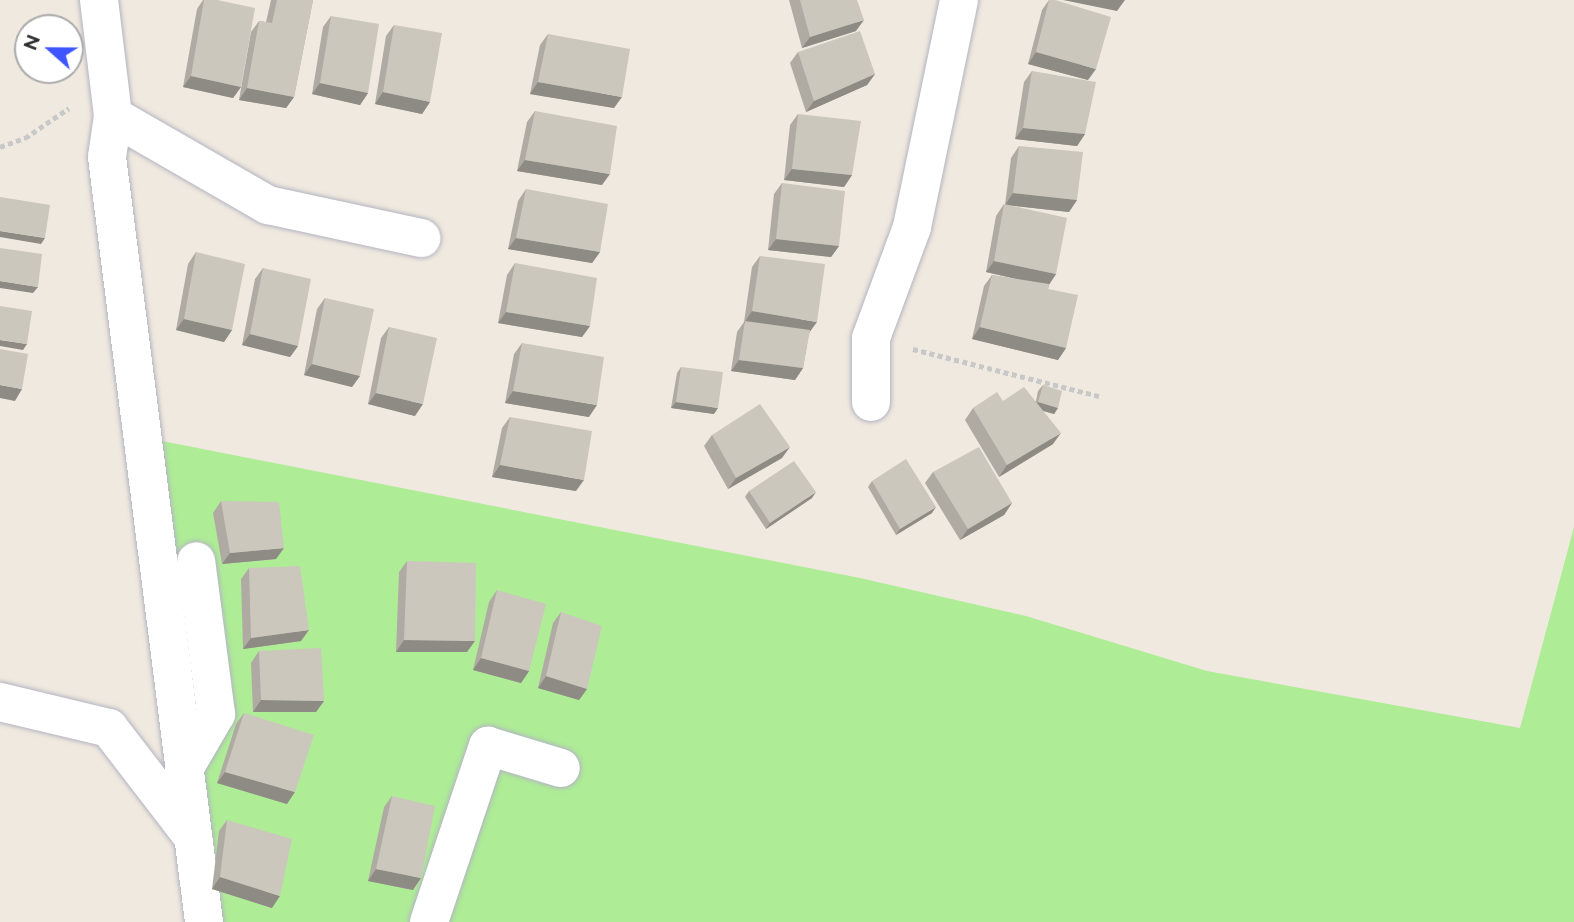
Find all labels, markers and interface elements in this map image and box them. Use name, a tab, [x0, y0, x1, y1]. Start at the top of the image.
north arrow	[14, 14, 84, 84]
text: N	[18, 31, 44, 53]

